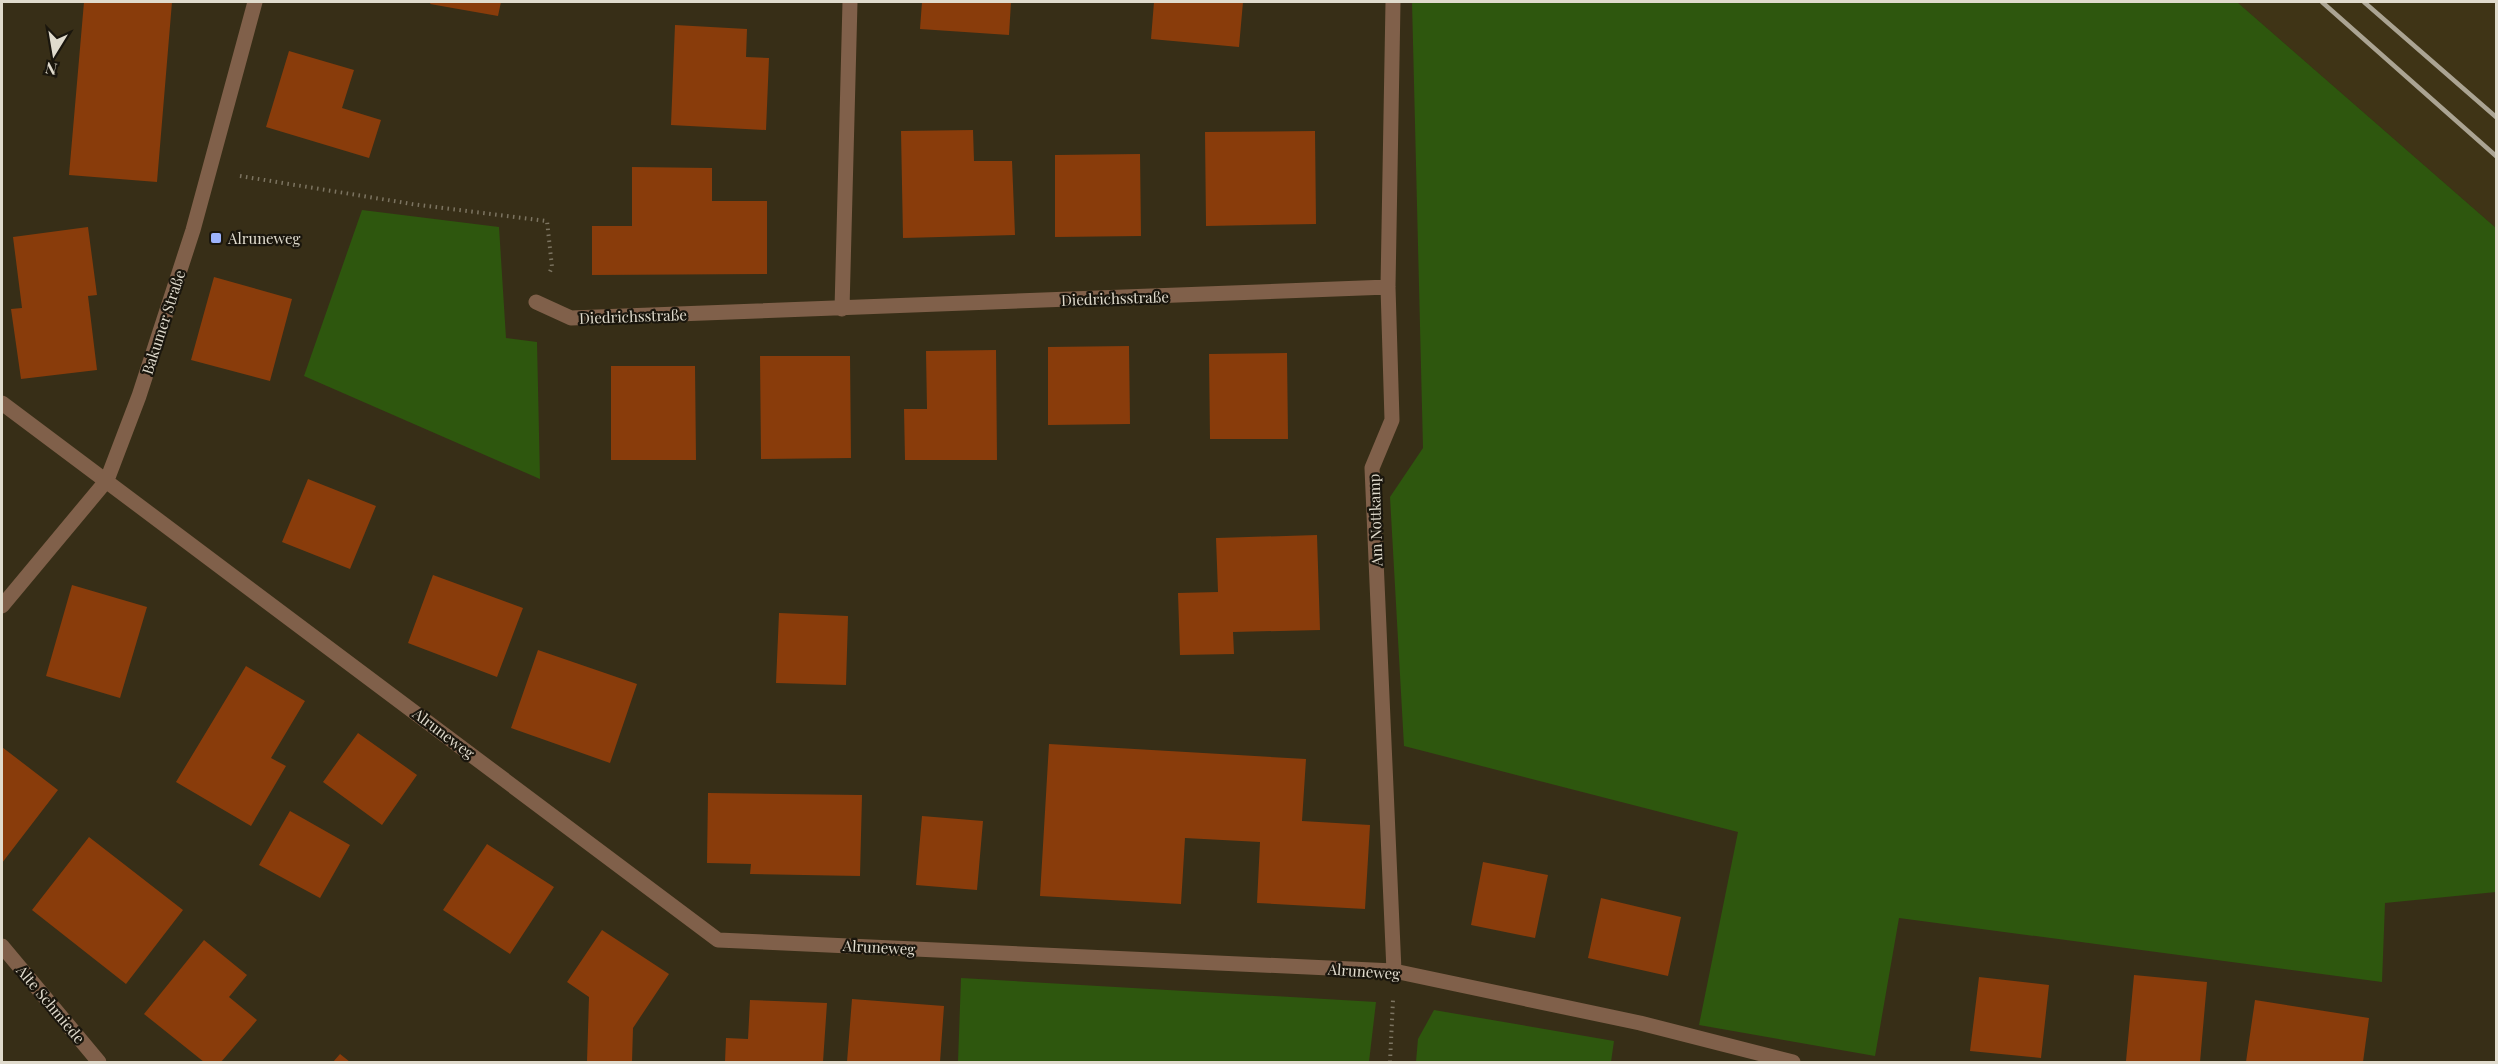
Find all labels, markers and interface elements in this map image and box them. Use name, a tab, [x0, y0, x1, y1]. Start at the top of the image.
north arrow	[24, 24, 84, 84]
text: N	[43, 58, 59, 81]
place label: Alruneweg	[227, 228, 301, 248]
marker: Alruneweg	[209, 231, 223, 245]
street label: Bakumer Straße	[137, 267, 189, 377]
street label: Diedrichsstraße	[1061, 286, 1169, 310]
street label: Diedrichsstraße	[579, 304, 687, 328]
street label: Am Nottkamp	[1363, 473, 1387, 568]
street label: Alruneweg	[408, 703, 479, 763]
street label: Alruneweg	[841, 935, 916, 959]
street label: Alruneweg	[1326, 958, 1401, 984]
street label: Alte Schmiede	[12, 960, 90, 1047]

